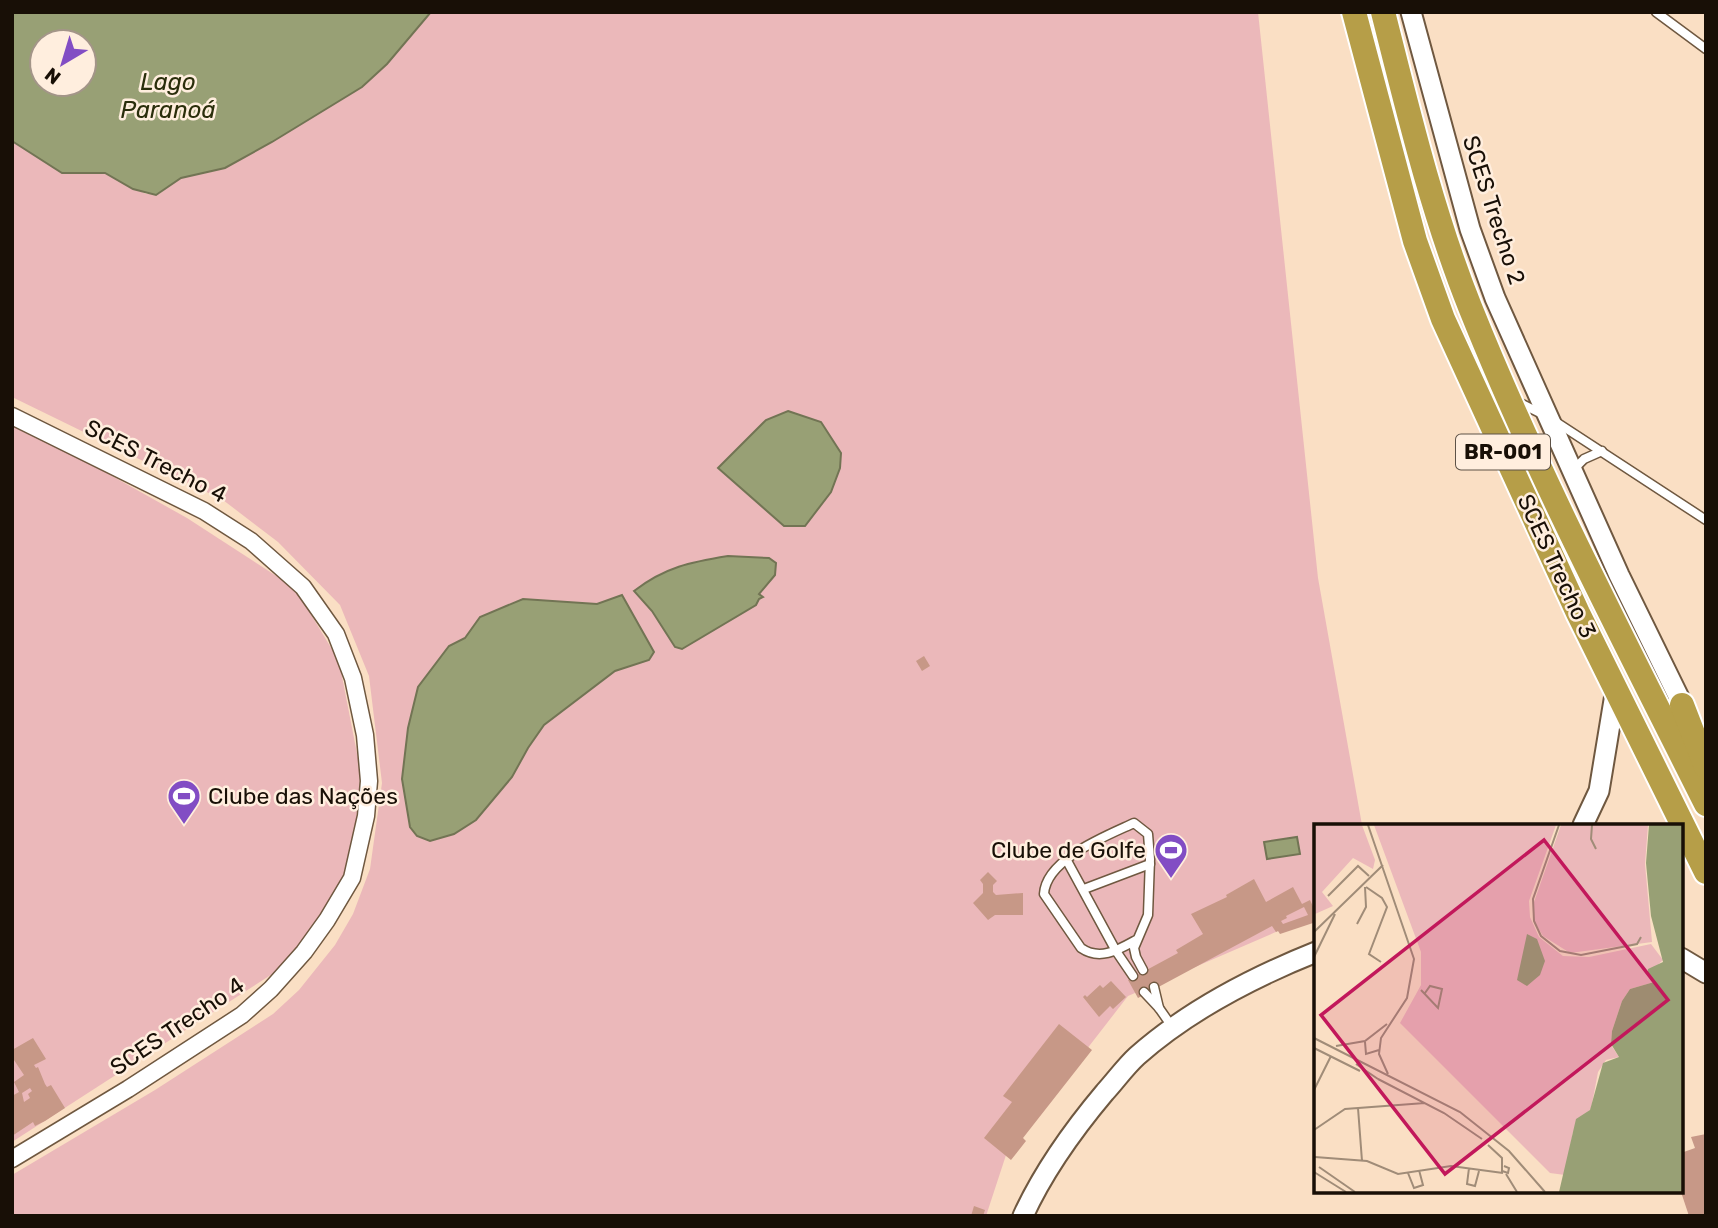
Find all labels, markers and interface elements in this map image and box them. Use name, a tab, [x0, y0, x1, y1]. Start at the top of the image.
north arrow	[28, 28, 98, 98]
text: N	[40, 63, 65, 89]
water label: Lago Paranoá	[120, 68, 216, 124]
street label: SCES Trecho 2	[1457, 132, 1531, 288]
street label: SCES Trecho 4	[80, 413, 232, 509]
road number: BR-001	[1456, 434, 1550, 470]
street label: SCES Trecho 3	[1512, 490, 1602, 642]
sports icon: Clube das Nações	[165, 777, 203, 826]
place label: Clube das Nações	[208, 782, 398, 810]
inset map	[1314, 824, 1683, 1193]
sports icon: Clube de Golfe	[1152, 831, 1190, 880]
place label: Clube de Golfe	[991, 836, 1146, 864]
street label: SCES Trecho 4	[105, 971, 249, 1081]

